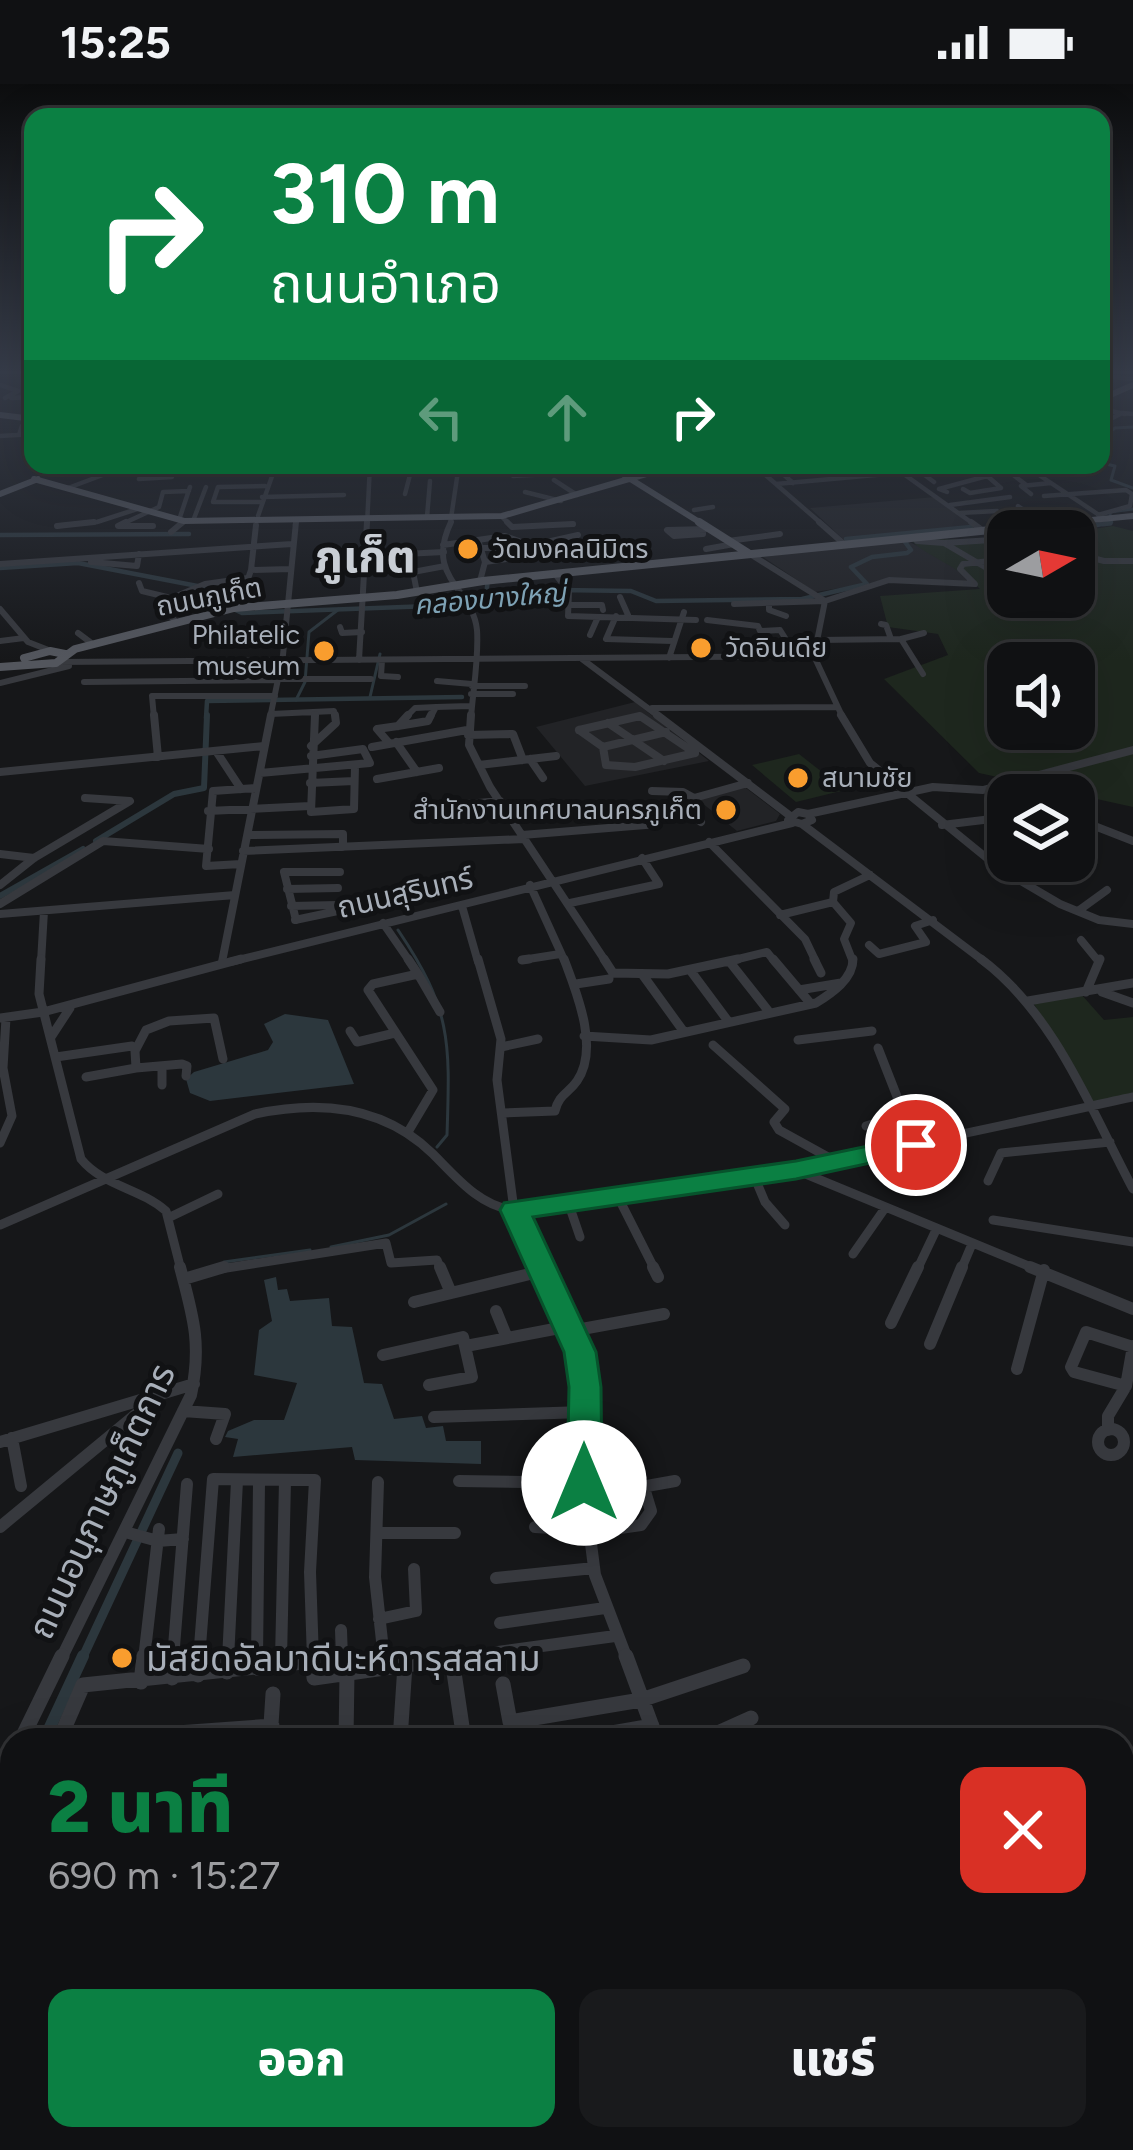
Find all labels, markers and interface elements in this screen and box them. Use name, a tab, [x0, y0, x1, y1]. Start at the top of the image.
text: 15:25	[60, 15, 171, 69]
text: 310 m	[270, 143, 500, 244]
icon: right	[72, 156, 228, 312]
text: ถนนอำเภอ	[270, 251, 501, 316]
icon: left	[408, 384, 474, 450]
icon: ahead	[534, 384, 600, 450]
icon: right	[660, 384, 726, 450]
north arrow	[987, 510, 1095, 618]
map controls	[987, 510, 1095, 882]
district label: ภูเก็ต	[314, 529, 416, 584]
place label: วัดมงคลนิมิตร	[492, 532, 648, 565]
marker: วัดมงคลนิมิตร	[455, 536, 481, 562]
street label: ถนนภูเก็ต	[153, 570, 265, 623]
water label: คลองบางใหญ่	[413, 575, 571, 622]
place label: Philatelic museum	[192, 618, 300, 682]
place label: วัดอินเดีย	[725, 631, 827, 664]
marker: วัดอินเดีย	[688, 635, 714, 661]
marker: Philatelic museum	[311, 638, 337, 664]
button: sound	[987, 642, 1095, 750]
place label: สนามชัย	[822, 761, 912, 794]
marker: สนามชัย	[785, 765, 811, 791]
button: layers	[987, 774, 1095, 882]
place label: สำนักงานเทศบาลนครภูเก็ต	[413, 793, 702, 826]
marker: สำนักงานเทศบาลนครภูเก็ต	[713, 797, 739, 823]
street label: ถนนสุรินทร์	[334, 859, 478, 926]
pin	[865, 1094, 967, 1196]
icon: arrive	[883, 1112, 949, 1178]
street label: ถนนอนุภาษภูเก็ตการ	[19, 1357, 184, 1646]
position arrow	[521, 1420, 647, 1546]
place label: มัสยิดอัลมาดีนะห์ดารุสสลาม	[146, 1637, 541, 1680]
marker: มัสยิดอัลมาดีนะห์ดารุสสลาม	[109, 1645, 135, 1671]
text: 2 นาที	[48, 1764, 233, 1850]
button: close	[960, 1767, 1086, 1893]
text: 690 m · 15:27	[48, 1852, 280, 1899]
button: ออก	[48, 1989, 555, 2127]
button: แชร์	[579, 1989, 1086, 2127]

